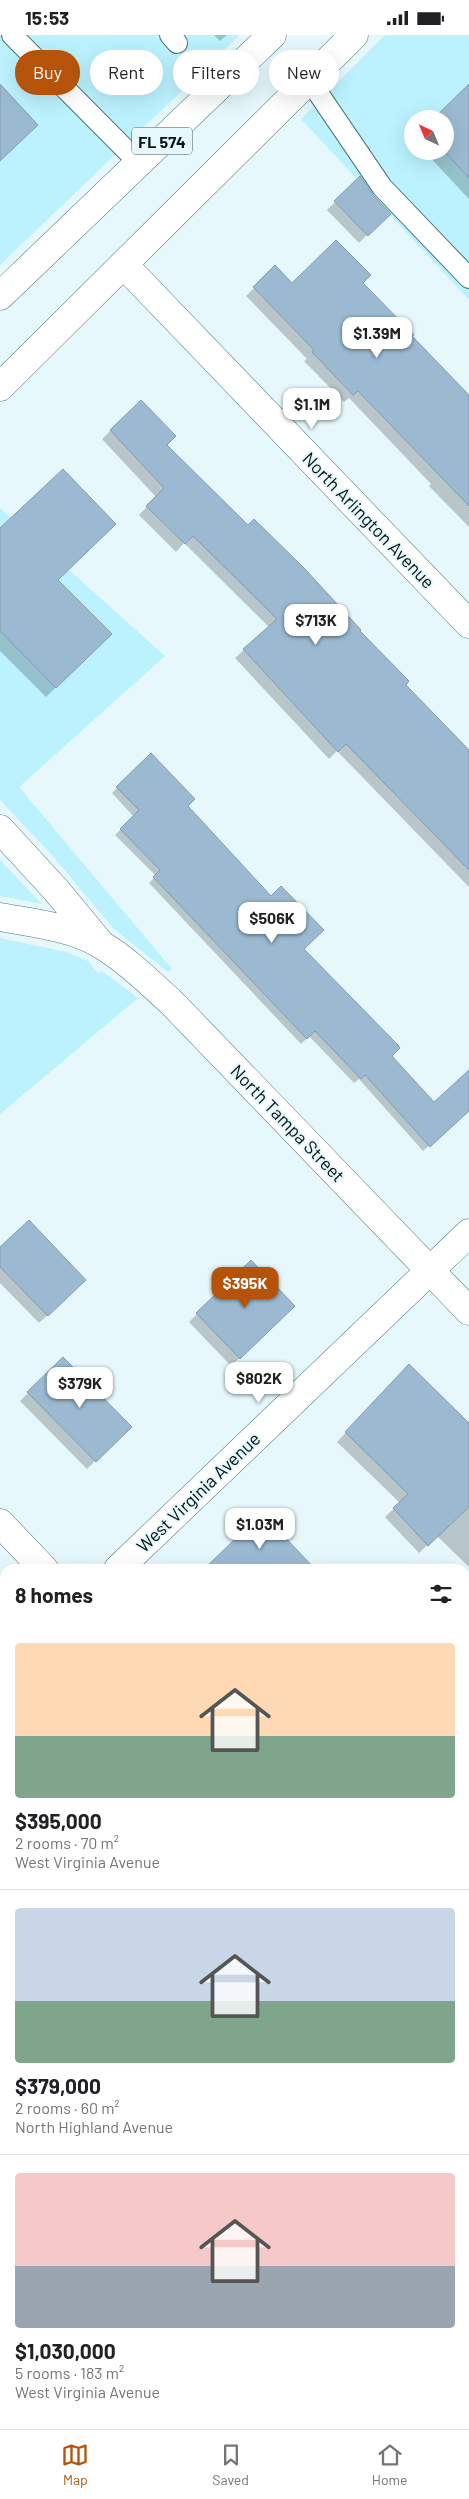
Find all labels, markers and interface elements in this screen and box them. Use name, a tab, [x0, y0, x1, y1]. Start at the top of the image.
text: 15:53	[25, 6, 69, 29]
chip: Buy	[15, 50, 80, 95]
chip: Rent	[90, 50, 163, 95]
chip: Filters	[173, 50, 259, 95]
chip: New	[269, 50, 339, 95]
north arrow	[404, 110, 454, 160]
map controls	[404, 110, 454, 160]
road number: FL 574	[132, 127, 192, 155]
pin: $1.39M	[336, 317, 418, 359]
text: $1.39M	[353, 323, 401, 342]
pin: $1.1M	[277, 387, 347, 430]
text: $1.1M	[294, 394, 330, 413]
street label: North Arlington Avenue	[298, 447, 440, 593]
pin: $713K	[281, 603, 351, 646]
text: $713K	[295, 610, 337, 629]
pin: $506K	[237, 901, 307, 944]
text: $506K	[249, 908, 295, 927]
street label: North Tampa Street	[226, 1060, 350, 1186]
pin: $395K	[210, 1267, 280, 1309]
text: $395K	[223, 1273, 267, 1292]
pin: $802K	[224, 1361, 294, 1404]
pin: $379K	[45, 1367, 115, 1409]
text: $802K	[236, 1368, 282, 1387]
text: $379K	[58, 1373, 102, 1392]
street label: West Virginia Avenue	[132, 1427, 264, 1557]
pin: $1.03M	[219, 1507, 301, 1550]
text: $1.03M	[236, 1514, 284, 1533]
icon: filters	[427, 1580, 455, 1608]
text: 8 homes	[15, 1582, 93, 1607]
icon: home	[190, 1675, 280, 1765]
text: $395,000	[15, 1808, 102, 1833]
text: 2 rooms · 70 m²	[15, 1833, 119, 1852]
text: West Virginia Avenue	[15, 1852, 160, 1871]
icon: home	[190, 1941, 280, 2031]
text: $379,000	[15, 2073, 101, 2098]
text: 2 rooms · 60 m²	[15, 2098, 120, 2117]
text: North Highland Avenue	[15, 2117, 173, 2136]
icon: home	[190, 2206, 280, 2296]
text: $1,030,000	[15, 2338, 116, 2363]
text: 5 rooms · 183 m²	[15, 2363, 124, 2382]
text: West Virginia Avenue	[15, 2382, 160, 2401]
tab: Map	[61, 2441, 89, 2488]
tab: Saved	[212, 2441, 249, 2488]
tab: Home	[372, 2441, 408, 2488]

